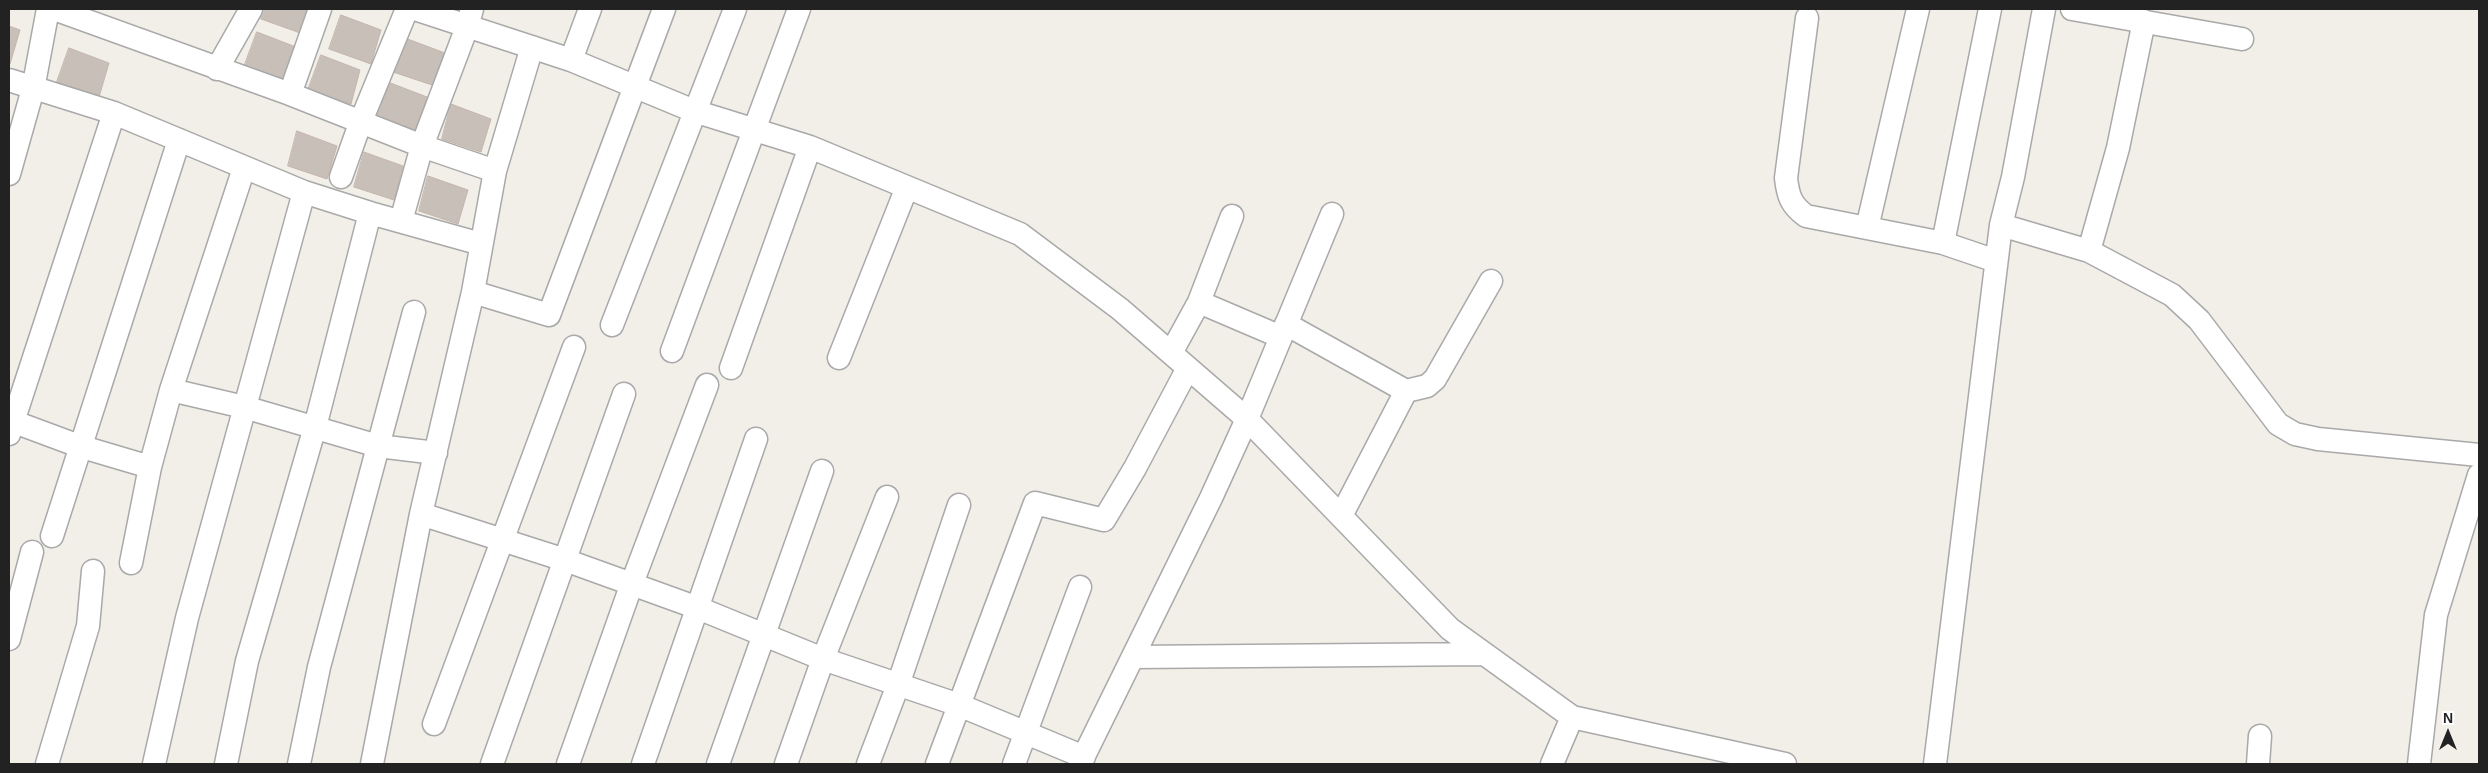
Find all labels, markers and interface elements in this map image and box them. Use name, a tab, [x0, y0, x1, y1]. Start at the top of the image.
north arrow	[2423, 708, 2473, 758]
text: N	[2443, 710, 2453, 726]

